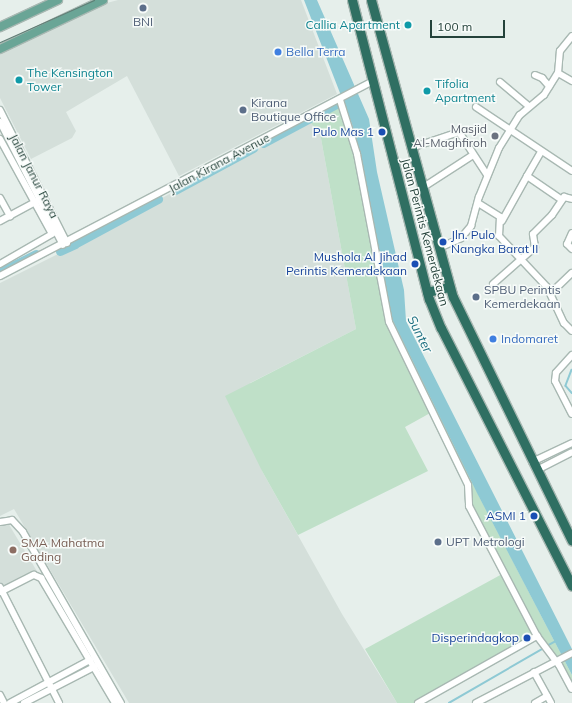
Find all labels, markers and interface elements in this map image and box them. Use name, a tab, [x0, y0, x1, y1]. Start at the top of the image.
marker: BNI	[138, 3, 148, 13]
scale bar	[432, 12, 507, 38]
place label: BNI	[133, 15, 153, 29]
place label: Callia Apartment	[306, 18, 400, 32]
text: 100 m	[437, 19, 472, 34]
marker: Callia Apartment	[403, 20, 413, 30]
place label: Bella Terra	[286, 45, 345, 59]
marker: Bella Terra	[273, 47, 283, 57]
place label: The Kensington Tower	[27, 66, 113, 94]
marker: The Kensington Tower	[14, 75, 24, 85]
place label: Tifolia Apartment	[435, 77, 495, 105]
marker: Tifolia Apartment	[422, 86, 432, 96]
place label: Kirana Boutique Office	[251, 96, 336, 124]
marker: Kirana Boutique Office	[238, 105, 248, 115]
place label: Masjid Al-Maghfiroh	[413, 122, 487, 150]
place label: Pulo Mas 1	[313, 125, 374, 139]
marker: Pulo Mas 1	[377, 127, 387, 137]
street label: Jalan Kirana Avenue	[166, 130, 272, 196]
street label: Jalan Janur Raya	[7, 131, 61, 221]
marker: Masjid Al-Maghfiroh	[490, 131, 500, 141]
street label: Jalan Perintis Kemerdekaan	[398, 157, 452, 307]
place label: Jln. Pulo Nangka Barat II	[451, 228, 538, 256]
marker: Jln. Pulo Nangka Barat II	[438, 237, 448, 247]
place label: Mushola Al Jihad Perintis Kemerdekaan	[286, 250, 407, 278]
marker: Mushola Al Jihad Perintis Kemerdekaan	[410, 259, 420, 269]
place label: SPBU Perintis Kemerdekaan	[484, 283, 561, 311]
marker: SPBU Perintis Kemerdekaan	[471, 292, 481, 302]
water label: Sunter	[404, 313, 436, 355]
place label: Indomaret	[501, 332, 558, 346]
marker: Indomaret	[488, 334, 498, 344]
place label: ASMI 1	[486, 509, 526, 523]
marker: ASMI 1	[529, 511, 539, 521]
place label: UPT Metrologi	[446, 535, 525, 549]
place label: SMA Mahatma Gading	[21, 536, 104, 564]
marker: UPT Metrologi	[433, 537, 443, 547]
marker: SMA Mahatma Gading	[8, 545, 18, 555]
place label: Disperindagkop	[432, 631, 519, 645]
marker: Disperindagkop	[522, 633, 532, 643]

